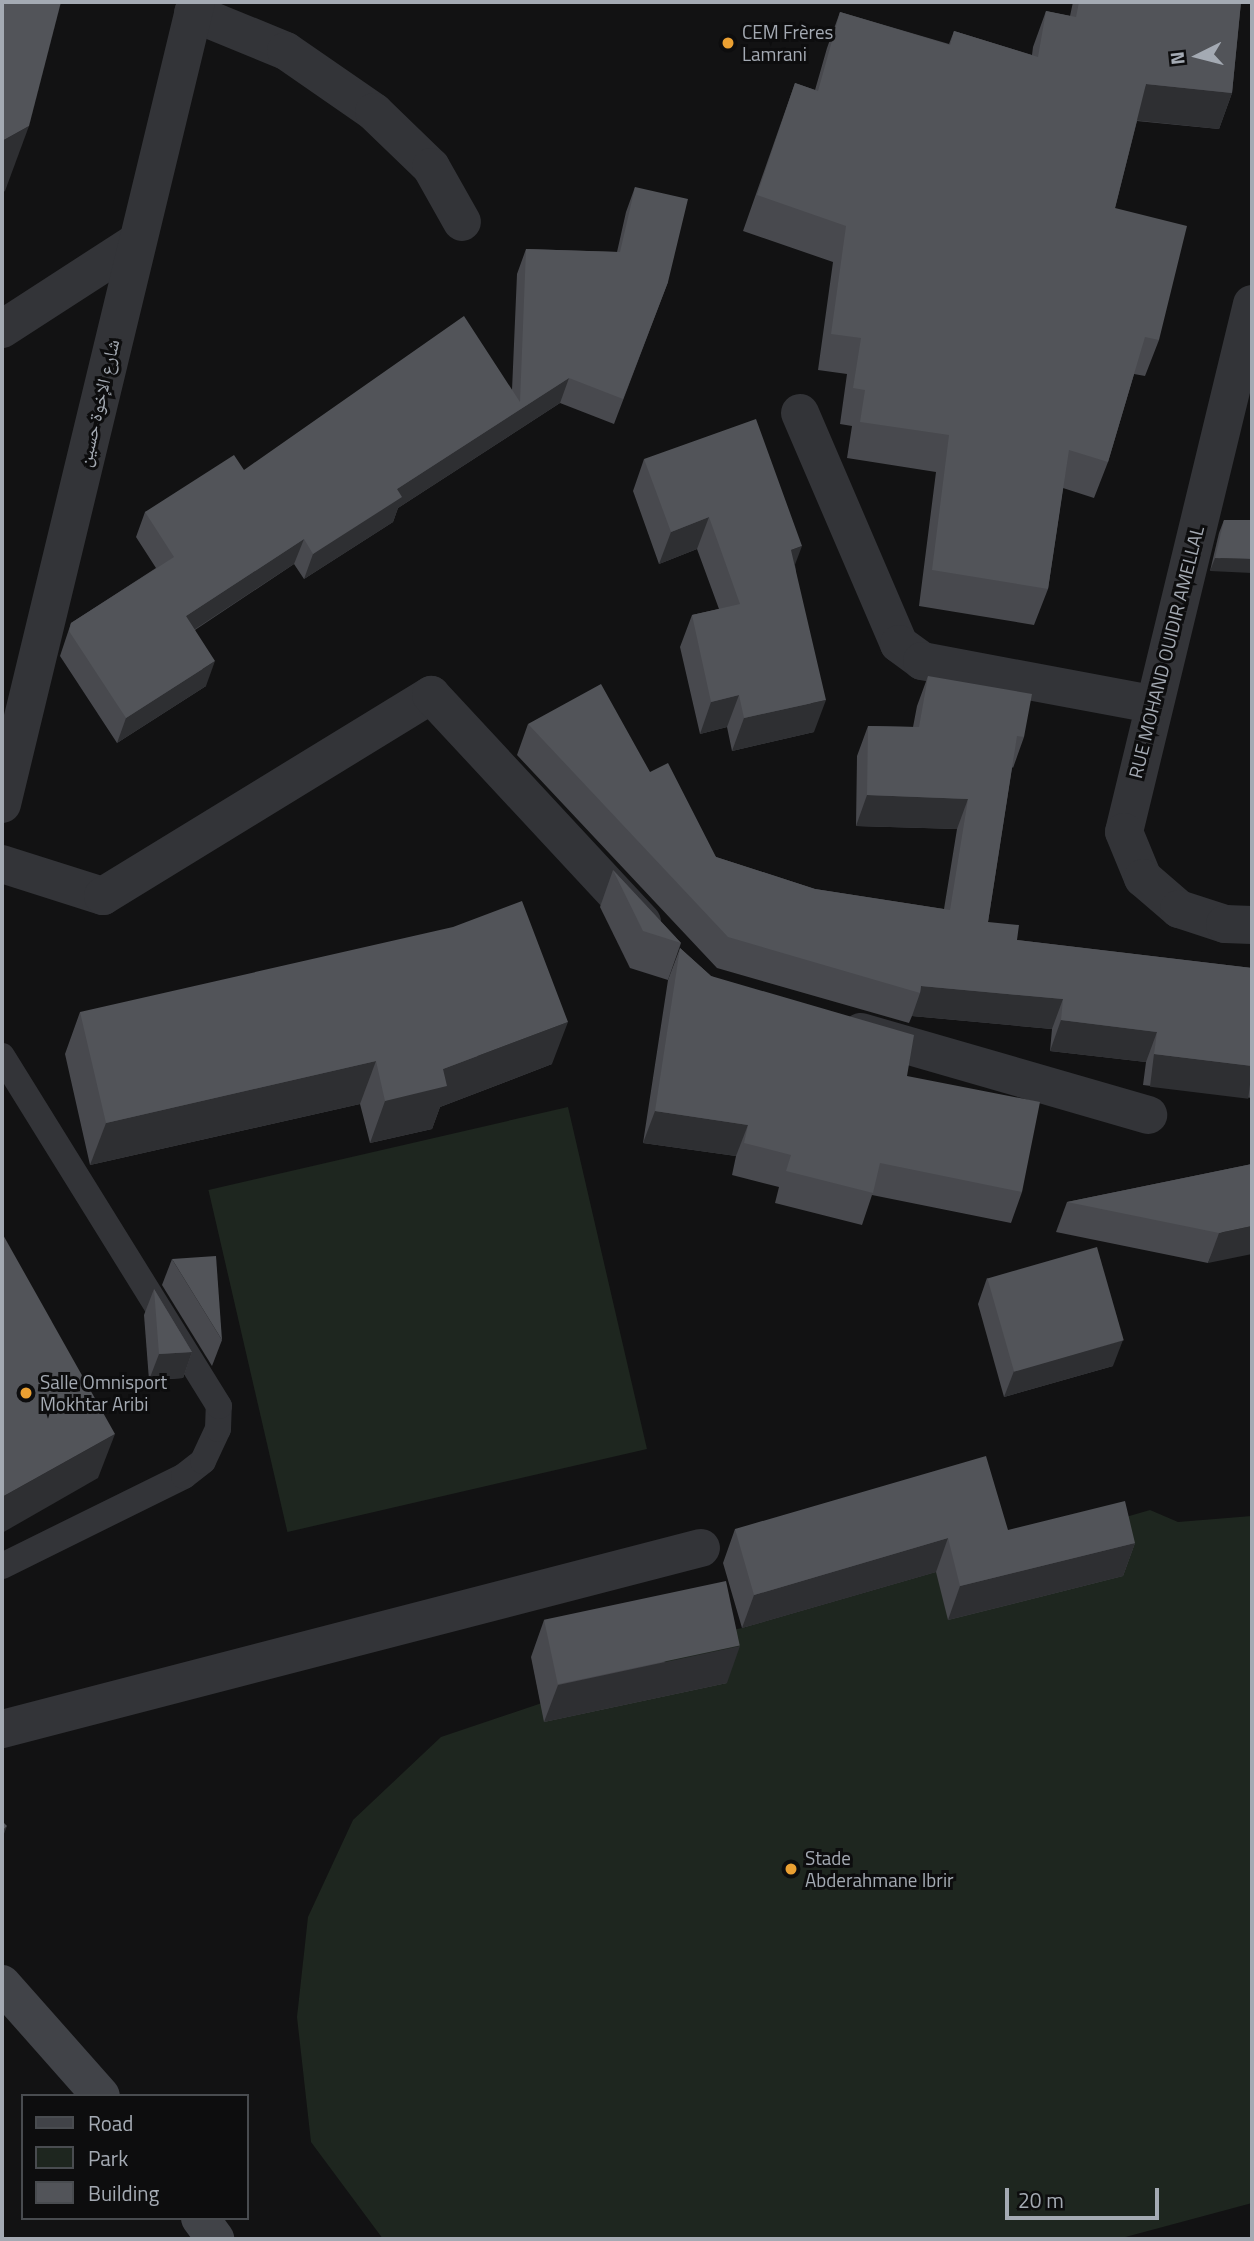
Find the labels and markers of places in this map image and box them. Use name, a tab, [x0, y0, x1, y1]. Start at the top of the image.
place label: CEM Frères Lamrani	[742, 21, 833, 65]
marker: CEM Frères Lamrani	[720, 35, 736, 51]
place label: Salle Omnisport Mokhtar Aribi	[40, 1371, 167, 1415]
marker: Salle Omnisport Mokhtar Aribi	[18, 1385, 34, 1401]
place label: Stade Abderahmane Ibrir	[805, 1847, 954, 1891]
marker: Stade Abderahmane Ibrir	[783, 1861, 799, 1877]

